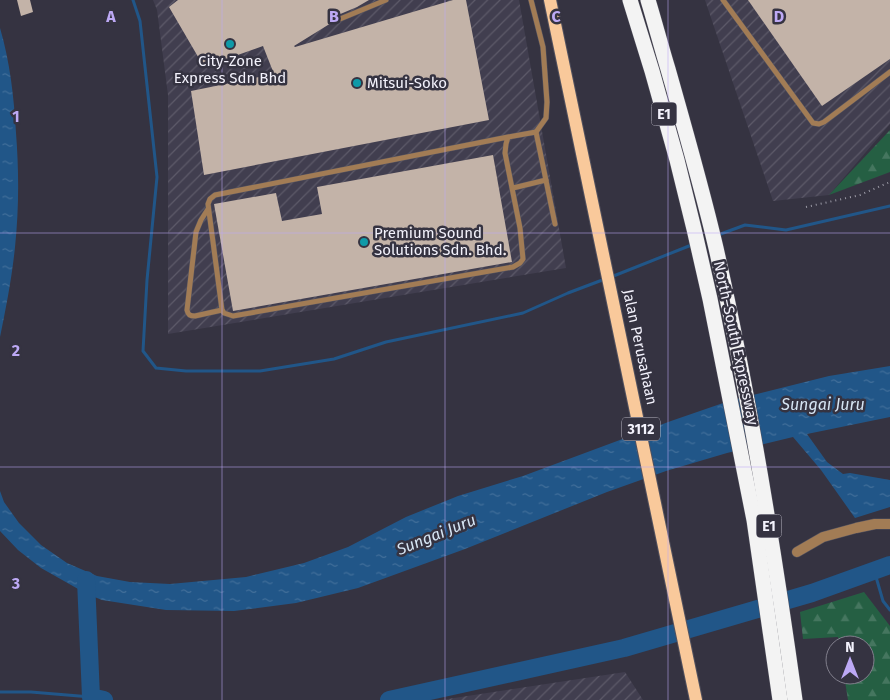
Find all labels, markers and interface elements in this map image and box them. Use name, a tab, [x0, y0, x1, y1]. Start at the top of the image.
text: A	[105, 7, 116, 26]
text: B	[329, 7, 339, 26]
text: C	[551, 7, 561, 26]
text: D	[774, 7, 784, 26]
marker: City-Zone Express Sdn Bhd	[224, 38, 236, 50]
place label: City-Zone Express Sdn Bhd	[174, 52, 286, 87]
place label: Mitsui-Soko	[367, 74, 447, 92]
marker: Mitsui-Soko	[351, 77, 363, 89]
road number: E1	[652, 102, 676, 126]
text: 1	[12, 107, 20, 126]
place label: Premium Sound Solutions Sdn. Bhd.	[374, 224, 506, 259]
marker: Premium Sound Solutions Sdn. Bhd.	[358, 236, 370, 248]
street label: North–South Expressway	[710, 259, 762, 427]
street label: Jalan Perusahaan	[619, 288, 661, 406]
text: 2	[12, 341, 20, 360]
water label: Sungai Juru	[780, 395, 865, 414]
road number: 3112	[622, 418, 660, 440]
water label: Sungai Juru	[393, 510, 478, 559]
road number: E1	[756, 514, 782, 538]
text: 3	[11, 574, 20, 593]
north arrow	[825, 635, 875, 685]
text: N	[845, 639, 855, 656]

